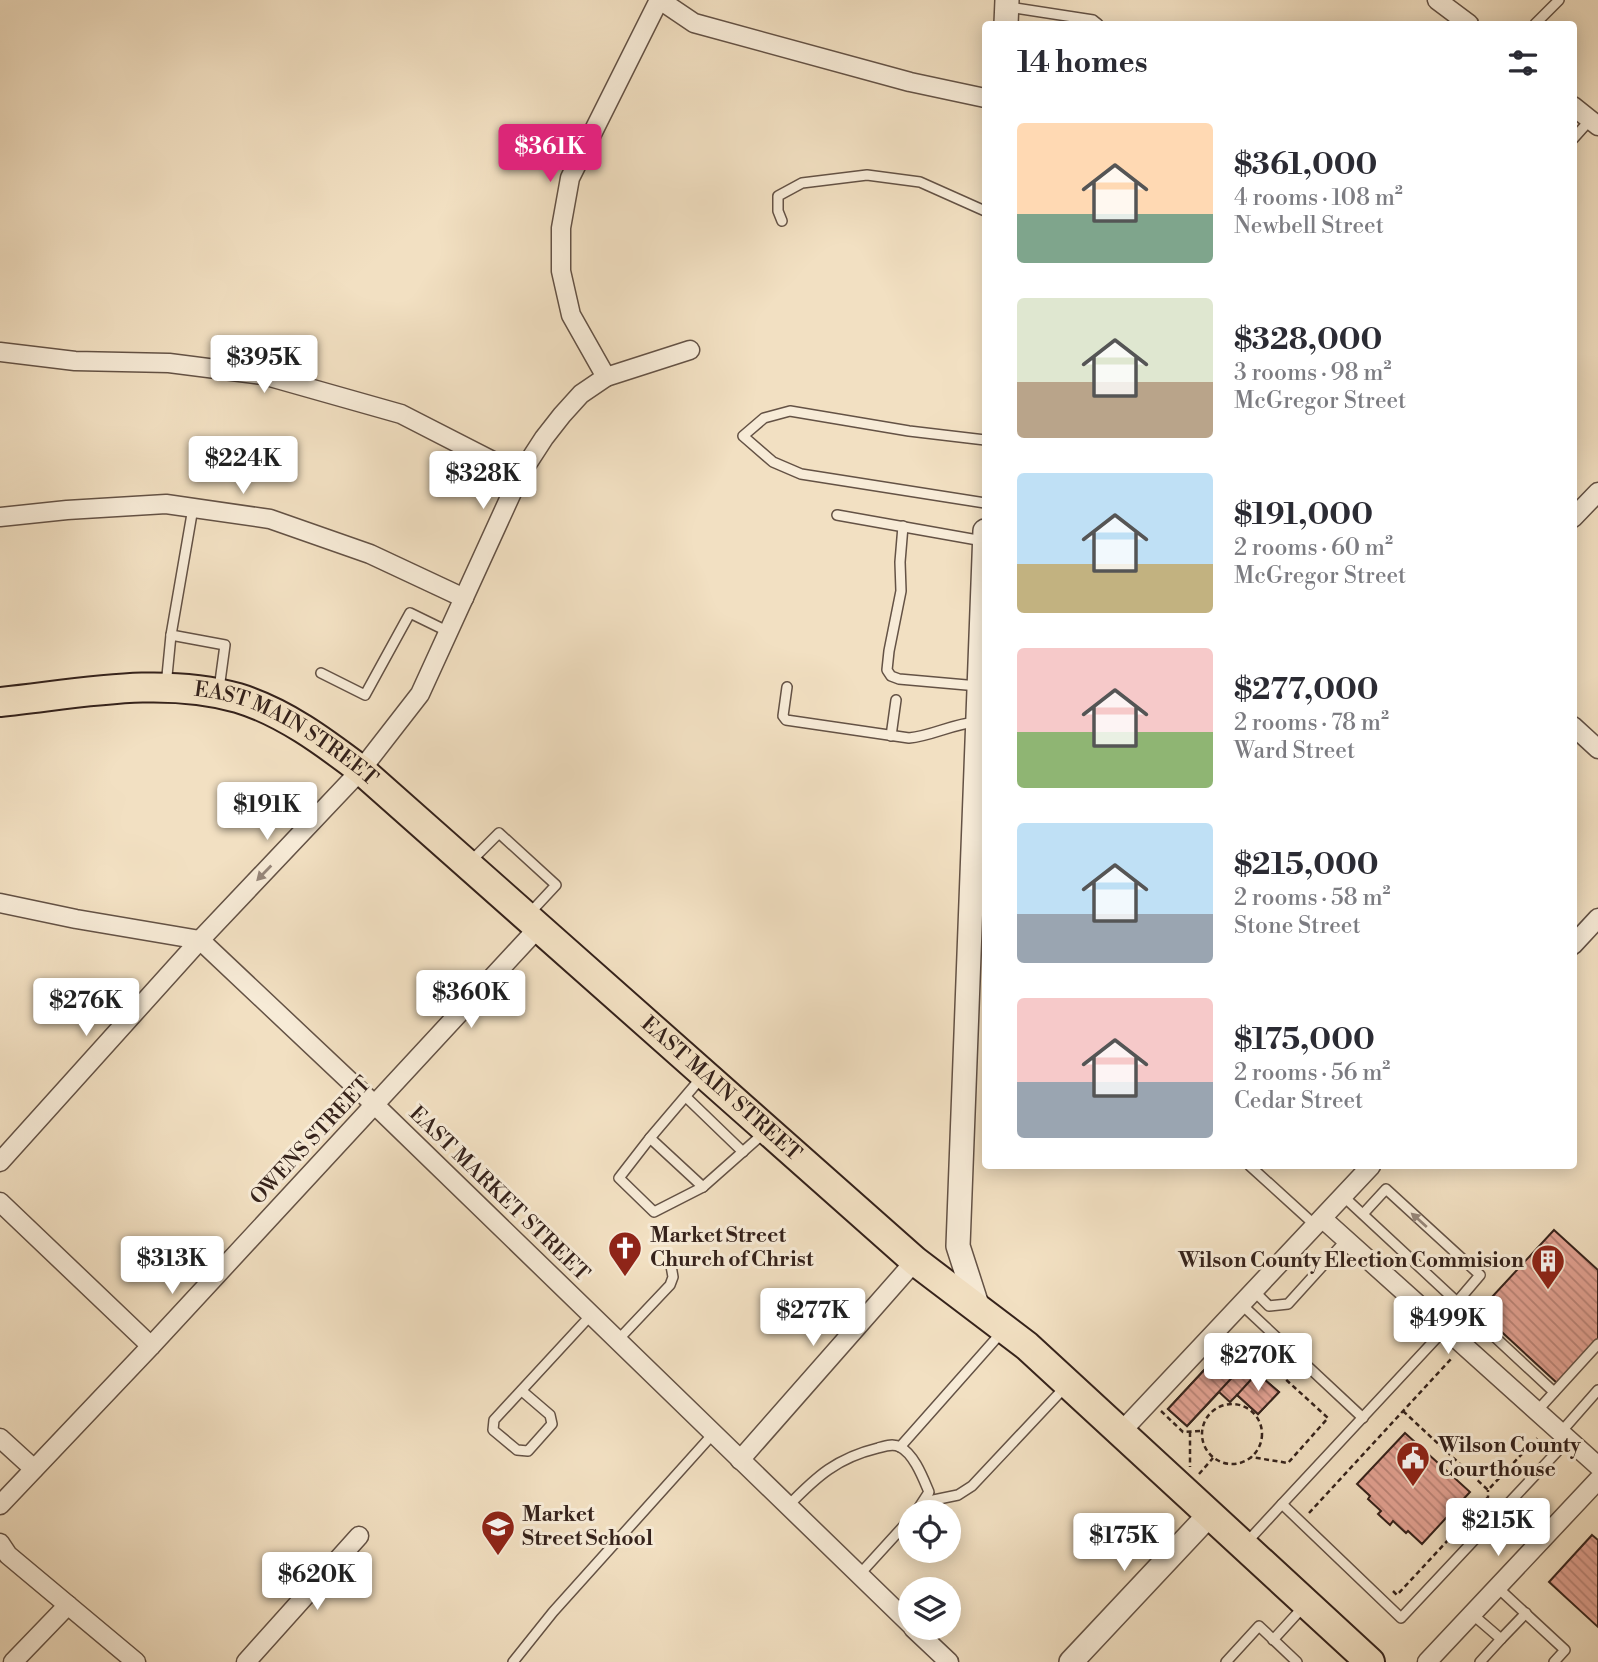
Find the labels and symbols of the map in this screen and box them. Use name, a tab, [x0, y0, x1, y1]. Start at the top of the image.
pin: $361K	[501, 124, 599, 184]
pin: $395K	[215, 336, 313, 395]
pin: $224K	[194, 436, 292, 496]
pin: $328K	[434, 452, 532, 511]
street label: EAST MAIN STREET	[193, 677, 383, 792]
pin: $191K	[218, 782, 316, 842]
one-way arrow	[256, 864, 272, 881]
pin: $360K	[422, 970, 520, 1030]
pin: $276K	[37, 978, 135, 1038]
street label: EAST MAIN STREET	[635, 1011, 807, 1167]
street label: OWENS STREET	[245, 1071, 377, 1210]
street label: EAST MARKET STREET	[403, 1101, 595, 1287]
one-way arrow	[1410, 1212, 1428, 1228]
place label: Market Street Church of Christ	[650, 1223, 814, 1273]
church icon: Market Street Church of Christ	[606, 1229, 644, 1278]
pin: $313K	[123, 1236, 221, 1296]
building icon: Wilson County Election Commision	[1529, 1242, 1567, 1291]
place label: Wilson County Election Commision	[1177, 1248, 1524, 1274]
pin: $277K	[764, 1288, 862, 1348]
pin: $499K	[1399, 1296, 1497, 1356]
pin: $270K	[1209, 1334, 1307, 1393]
place label: Wilson County Courthouse	[1437, 1433, 1581, 1483]
public building icon: Wilson County Courthouse	[1394, 1439, 1432, 1488]
pin: $215K	[1449, 1498, 1547, 1558]
place label: Market Street School	[522, 1502, 653, 1552]
school or university icon: Market Street School	[479, 1508, 517, 1557]
pin: $175K	[1075, 1514, 1173, 1573]
pin: $620K	[268, 1552, 366, 1612]

